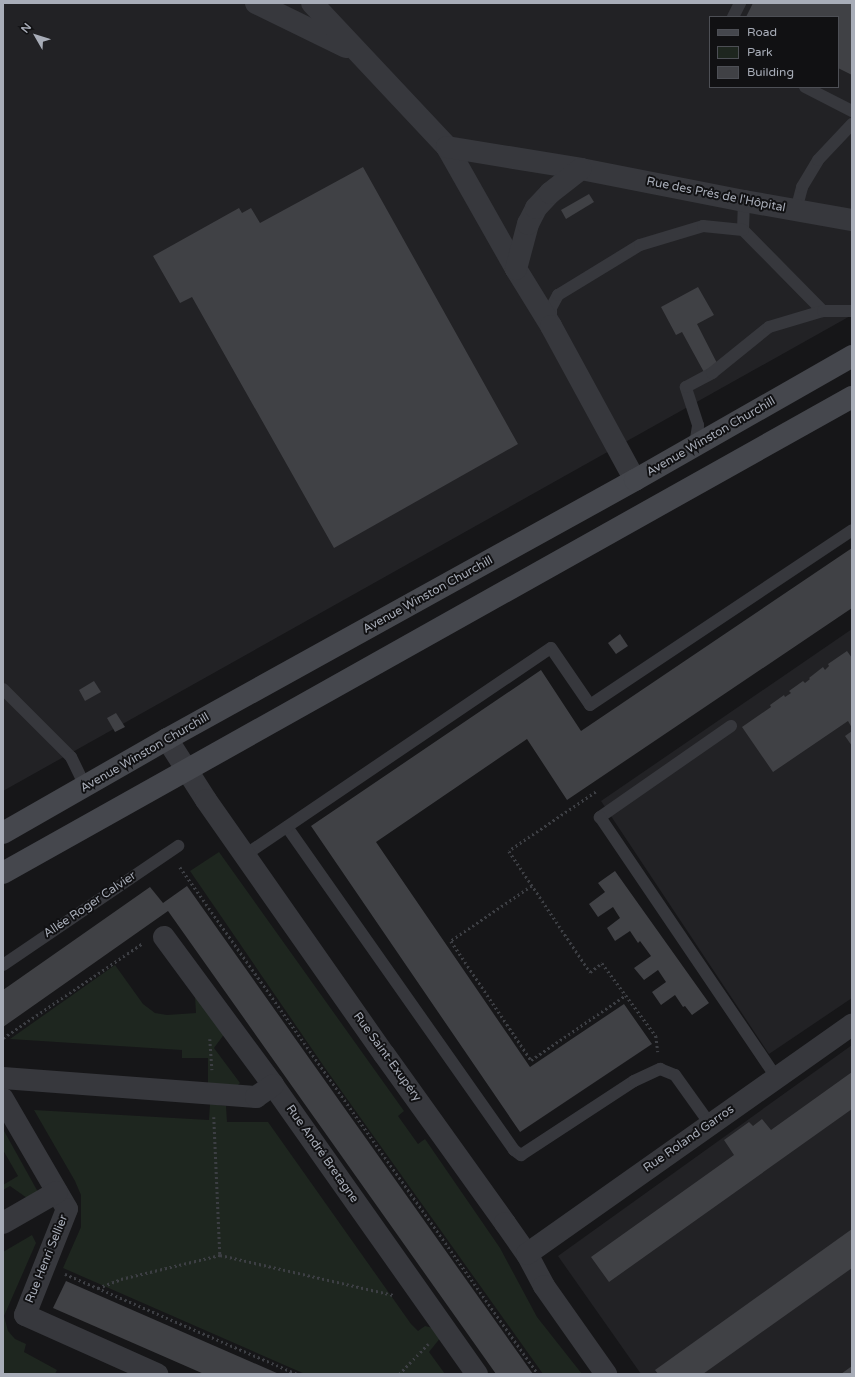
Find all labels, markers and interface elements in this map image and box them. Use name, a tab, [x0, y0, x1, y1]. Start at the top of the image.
north arrow	[16, 16, 56, 56]
legend	[709, 16, 839, 88]
text: N	[18, 21, 34, 36]
text: Road	[747, 25, 777, 39]
text: Park	[747, 45, 773, 59]
text: Building	[747, 65, 794, 79]
street label: Rue des Prés de l'Hôpital	[645, 174, 787, 216]
street label: Avenue Winston Churchill	[644, 394, 778, 480]
street label: Avenue Winston Churchill	[361, 553, 495, 637]
street label: Avenue Winston Churchill	[78, 710, 212, 796]
street label: Allée Roger Calvier	[41, 869, 139, 941]
street label: Rue Saint-Exupéry	[350, 1010, 424, 1104]
street label: Rue André Bretagne	[283, 1102, 361, 1206]
street label: Rue Roland Garros	[641, 1102, 737, 1176]
street label: Rue Henri Sellier	[23, 1213, 71, 1305]

